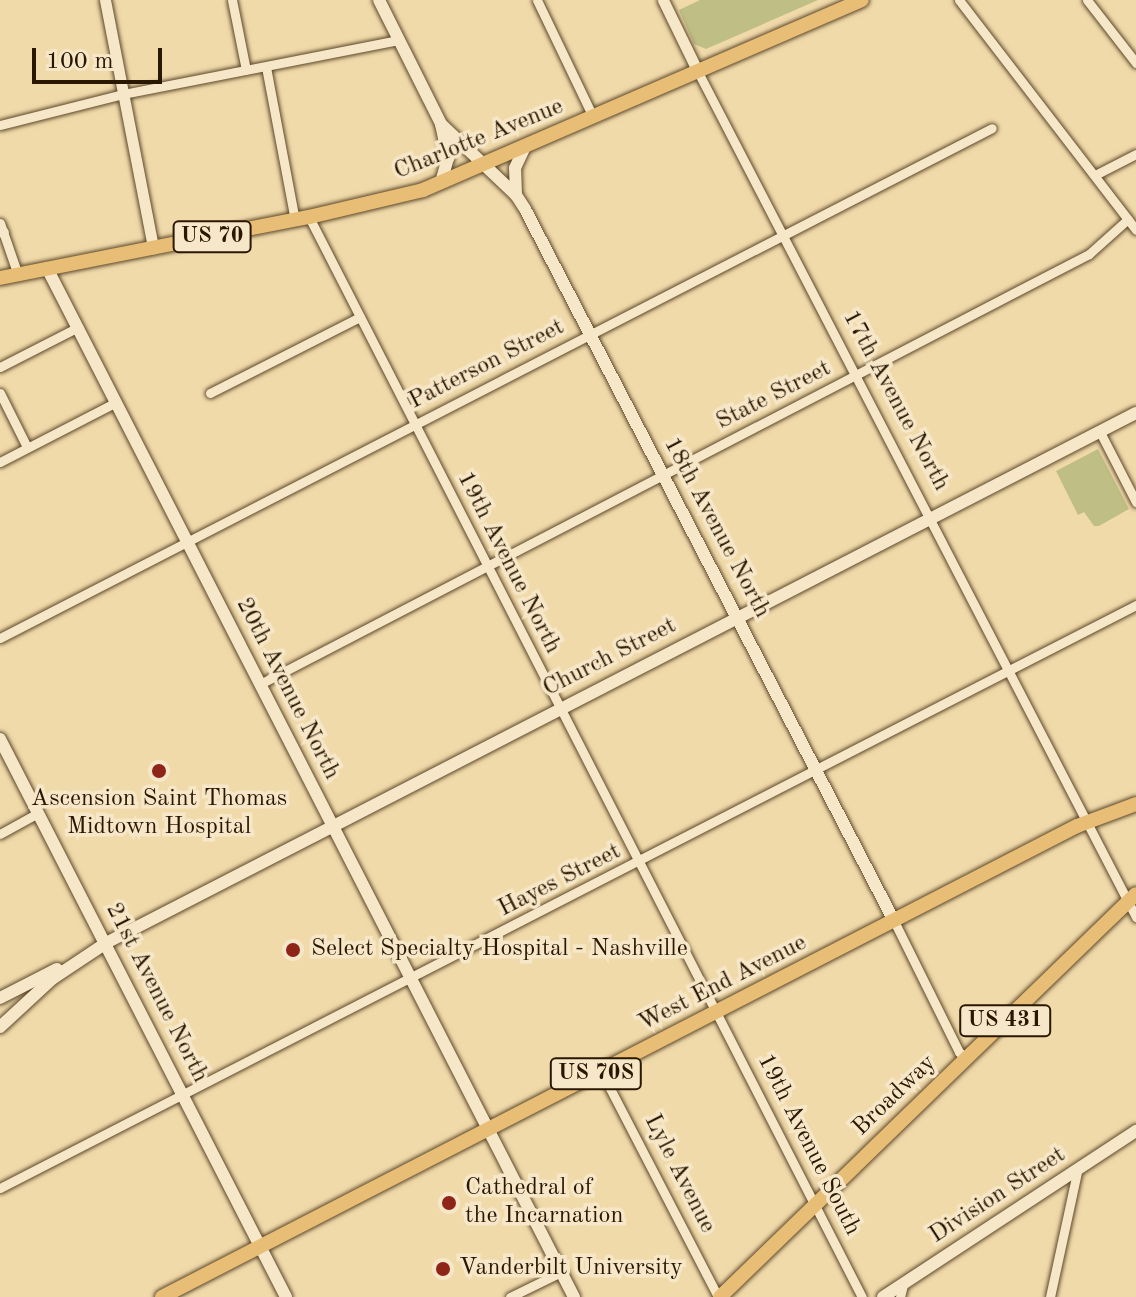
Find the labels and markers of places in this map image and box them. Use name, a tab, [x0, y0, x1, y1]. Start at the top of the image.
marker: Ascension Saint Thomas Midtown Hospital	[148, 760, 170, 782]
place label: Ascension Saint Thomas Midtown Hospital	[31, 786, 287, 842]
place label: Select Specialty Hospital - Nashville	[311, 936, 688, 964]
marker: Select Specialty Hospital - Nashville	[282, 939, 304, 961]
place label: Cathedral of the Incarnation	[465, 1175, 623, 1231]
marker: Cathedral of the Incarnation	[440, 1194, 458, 1212]
place label: Vanderbilt University	[459, 1255, 683, 1283]
marker: Vanderbilt University	[434, 1260, 452, 1278]

